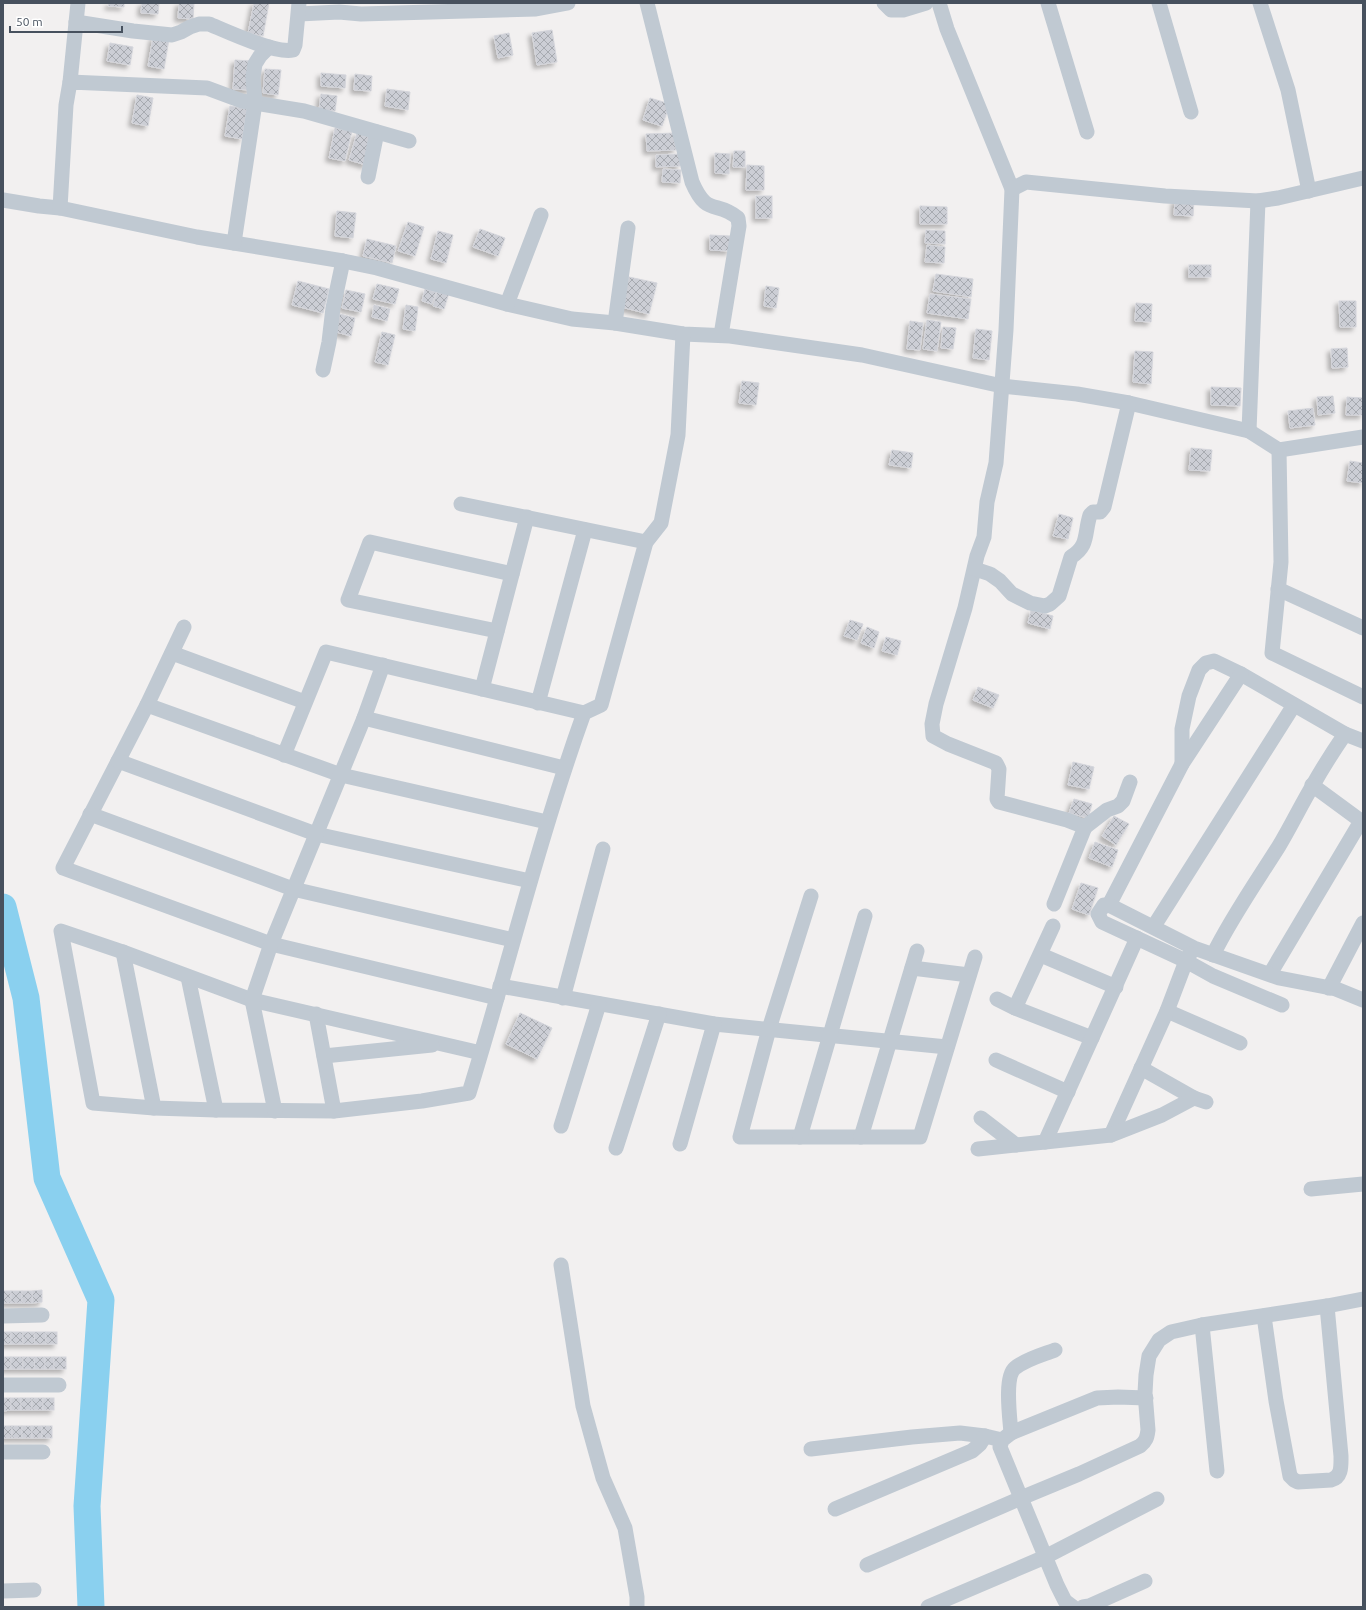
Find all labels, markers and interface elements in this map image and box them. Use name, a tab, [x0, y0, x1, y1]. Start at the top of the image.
scale bar	[10, 8, 122, 34]
text: 50 m	[16, 15, 43, 28]

